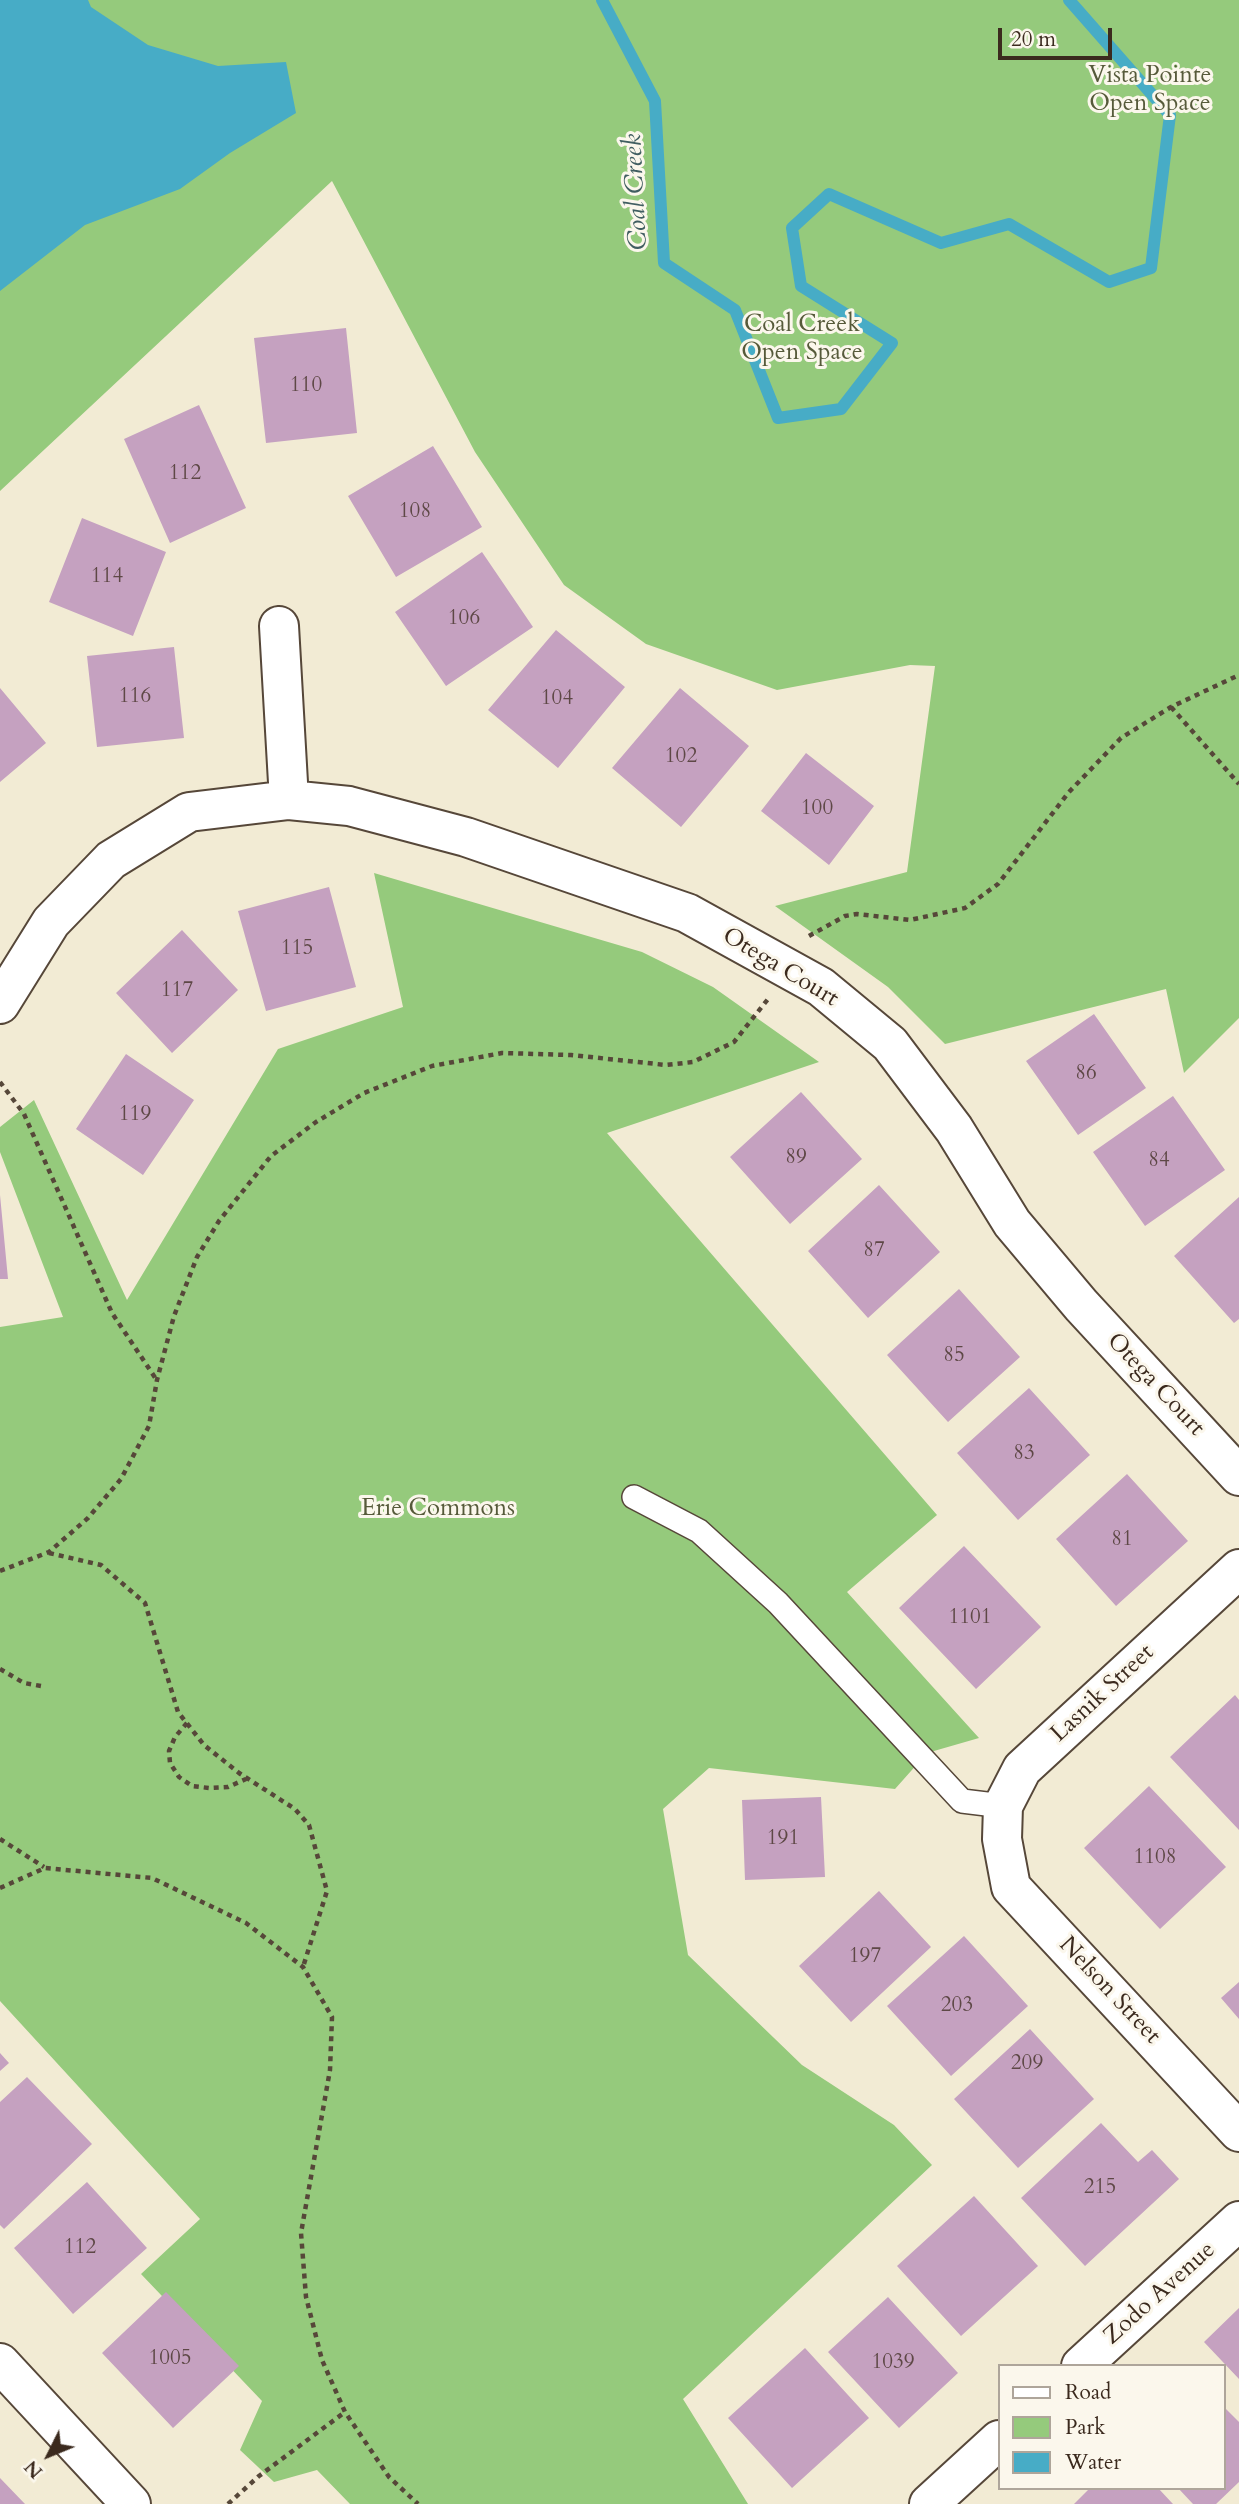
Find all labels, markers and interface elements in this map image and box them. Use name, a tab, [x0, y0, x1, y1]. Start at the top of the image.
scale bar	[1001, 14, 1115, 58]
text: 20 m	[1011, 25, 1056, 54]
park label: Vista Pointe Open Space	[1089, 62, 1211, 118]
water label: Coal Creek	[618, 133, 656, 251]
park label: Coal Creek Open Space	[741, 311, 863, 367]
house number: 110	[290, 373, 322, 399]
house number: 112	[169, 461, 201, 487]
house number: 108	[399, 499, 431, 525]
house number: 114	[91, 564, 123, 590]
house number: 106	[448, 606, 480, 632]
house number: 116	[119, 684, 151, 710]
house number: 104	[541, 686, 573, 712]
house number: 102	[665, 744, 697, 770]
house number: 100	[801, 796, 833, 822]
street label: Otega Court	[717, 922, 843, 1014]
house number: 115	[281, 936, 313, 962]
house number: 117	[161, 978, 193, 1004]
house number: 86	[1075, 1061, 1097, 1087]
house number: 119	[119, 1102, 151, 1128]
house number: 89	[785, 1145, 807, 1171]
house number: 84	[1148, 1148, 1170, 1174]
house number: 87	[863, 1238, 885, 1264]
street label: Otega Court	[1100, 1328, 1210, 1442]
house number: 85	[943, 1343, 965, 1369]
house number: 83	[1013, 1441, 1035, 1467]
park label: Erie Commons	[361, 1495, 515, 1523]
house number: 81	[1111, 1527, 1133, 1553]
house number: 1101	[948, 1605, 992, 1631]
street label: Lasnik Street	[1046, 1639, 1160, 1749]
house number: 191	[767, 1826, 799, 1852]
house number: 1108	[1133, 1845, 1177, 1871]
street label: Nelson Street	[1052, 1931, 1166, 2051]
house number: 197	[849, 1944, 881, 1970]
house number: 203	[941, 1993, 973, 2019]
house number: 209	[1011, 2051, 1043, 2077]
house number: 215	[1084, 2175, 1116, 2201]
house number: 112	[64, 2235, 96, 2261]
street label: Zodo Avenue	[1098, 2236, 1222, 2352]
house number: 1005	[148, 2346, 192, 2372]
house number: 1039	[871, 2350, 915, 2376]
legend	[998, 2364, 1225, 2490]
text: Road	[1065, 2378, 1111, 2407]
text: Park	[1065, 2413, 1105, 2442]
north arrow	[14, 2420, 84, 2490]
text: Water	[1065, 2448, 1121, 2477]
text: N	[19, 2454, 49, 2484]

